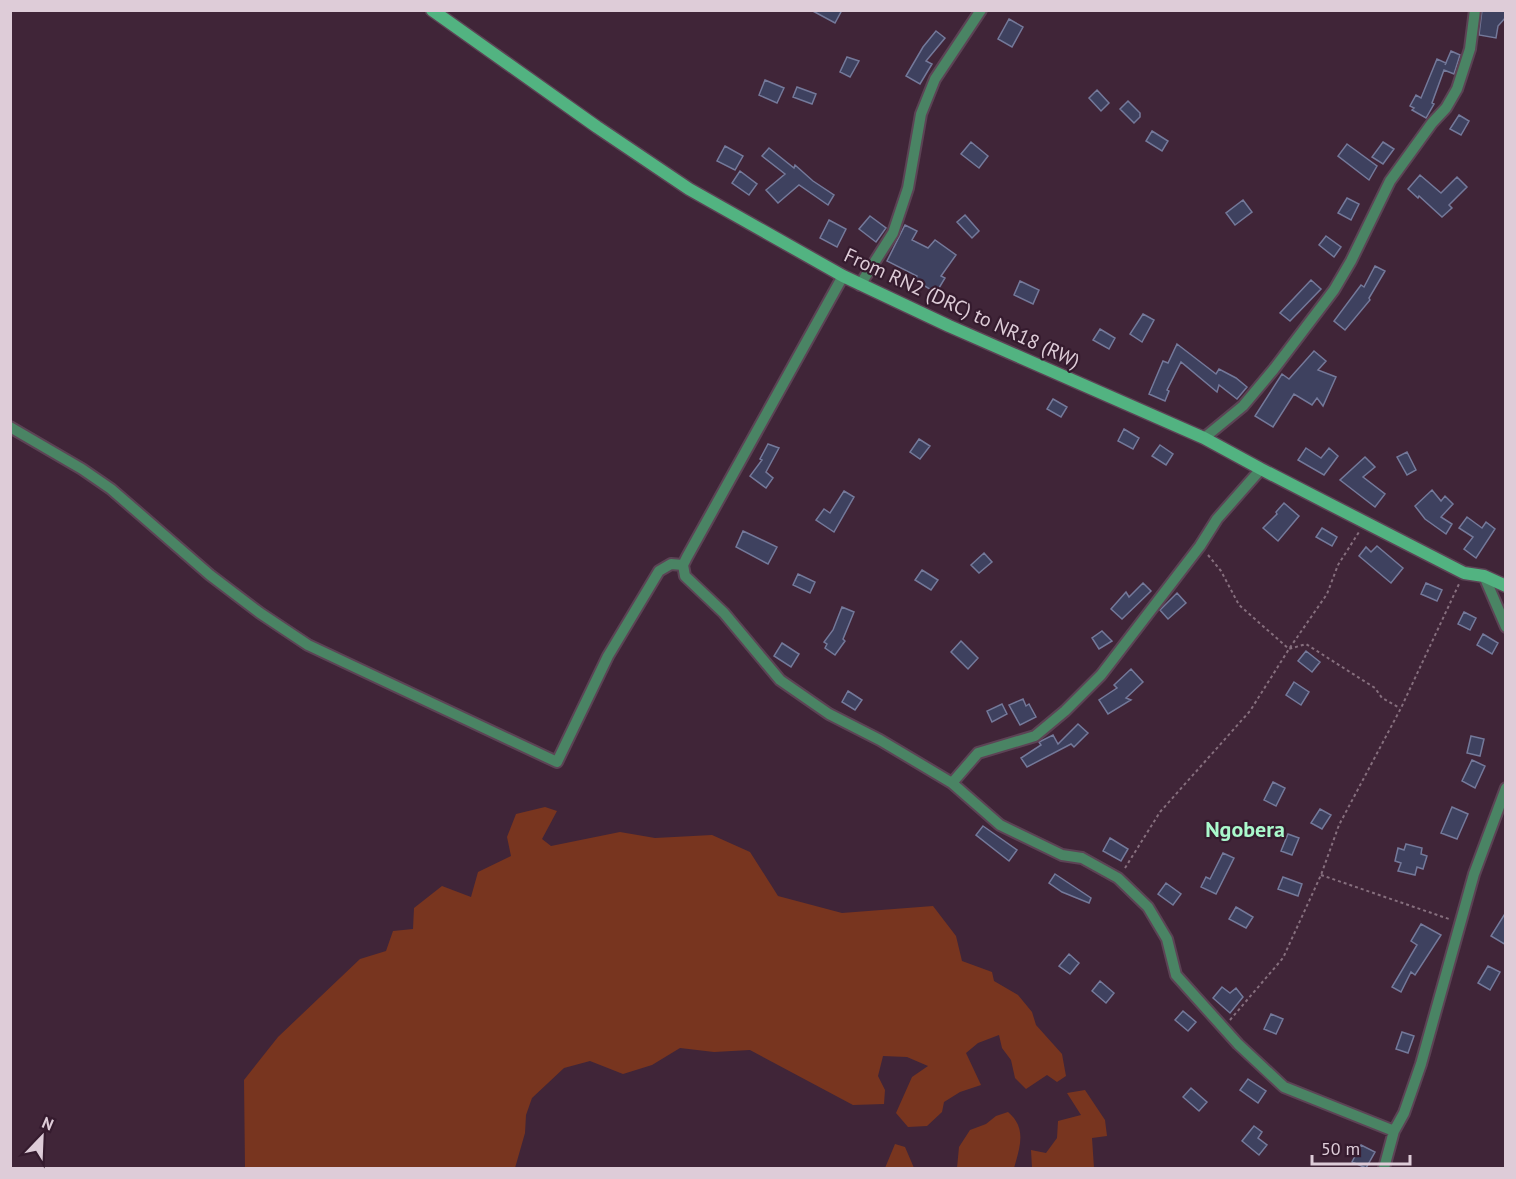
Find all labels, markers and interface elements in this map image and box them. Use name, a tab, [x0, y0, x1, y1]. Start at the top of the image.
street label: From RN2 (DRC) to NR18 (RW)	[840, 242, 1084, 374]
district label: Ngobera	[1205, 815, 1285, 843]
north arrow	[12, 1107, 72, 1167]
text: N	[39, 1112, 57, 1134]
scale bar	[1312, 1128, 1410, 1166]
text: 50 m	[1321, 1137, 1360, 1160]

